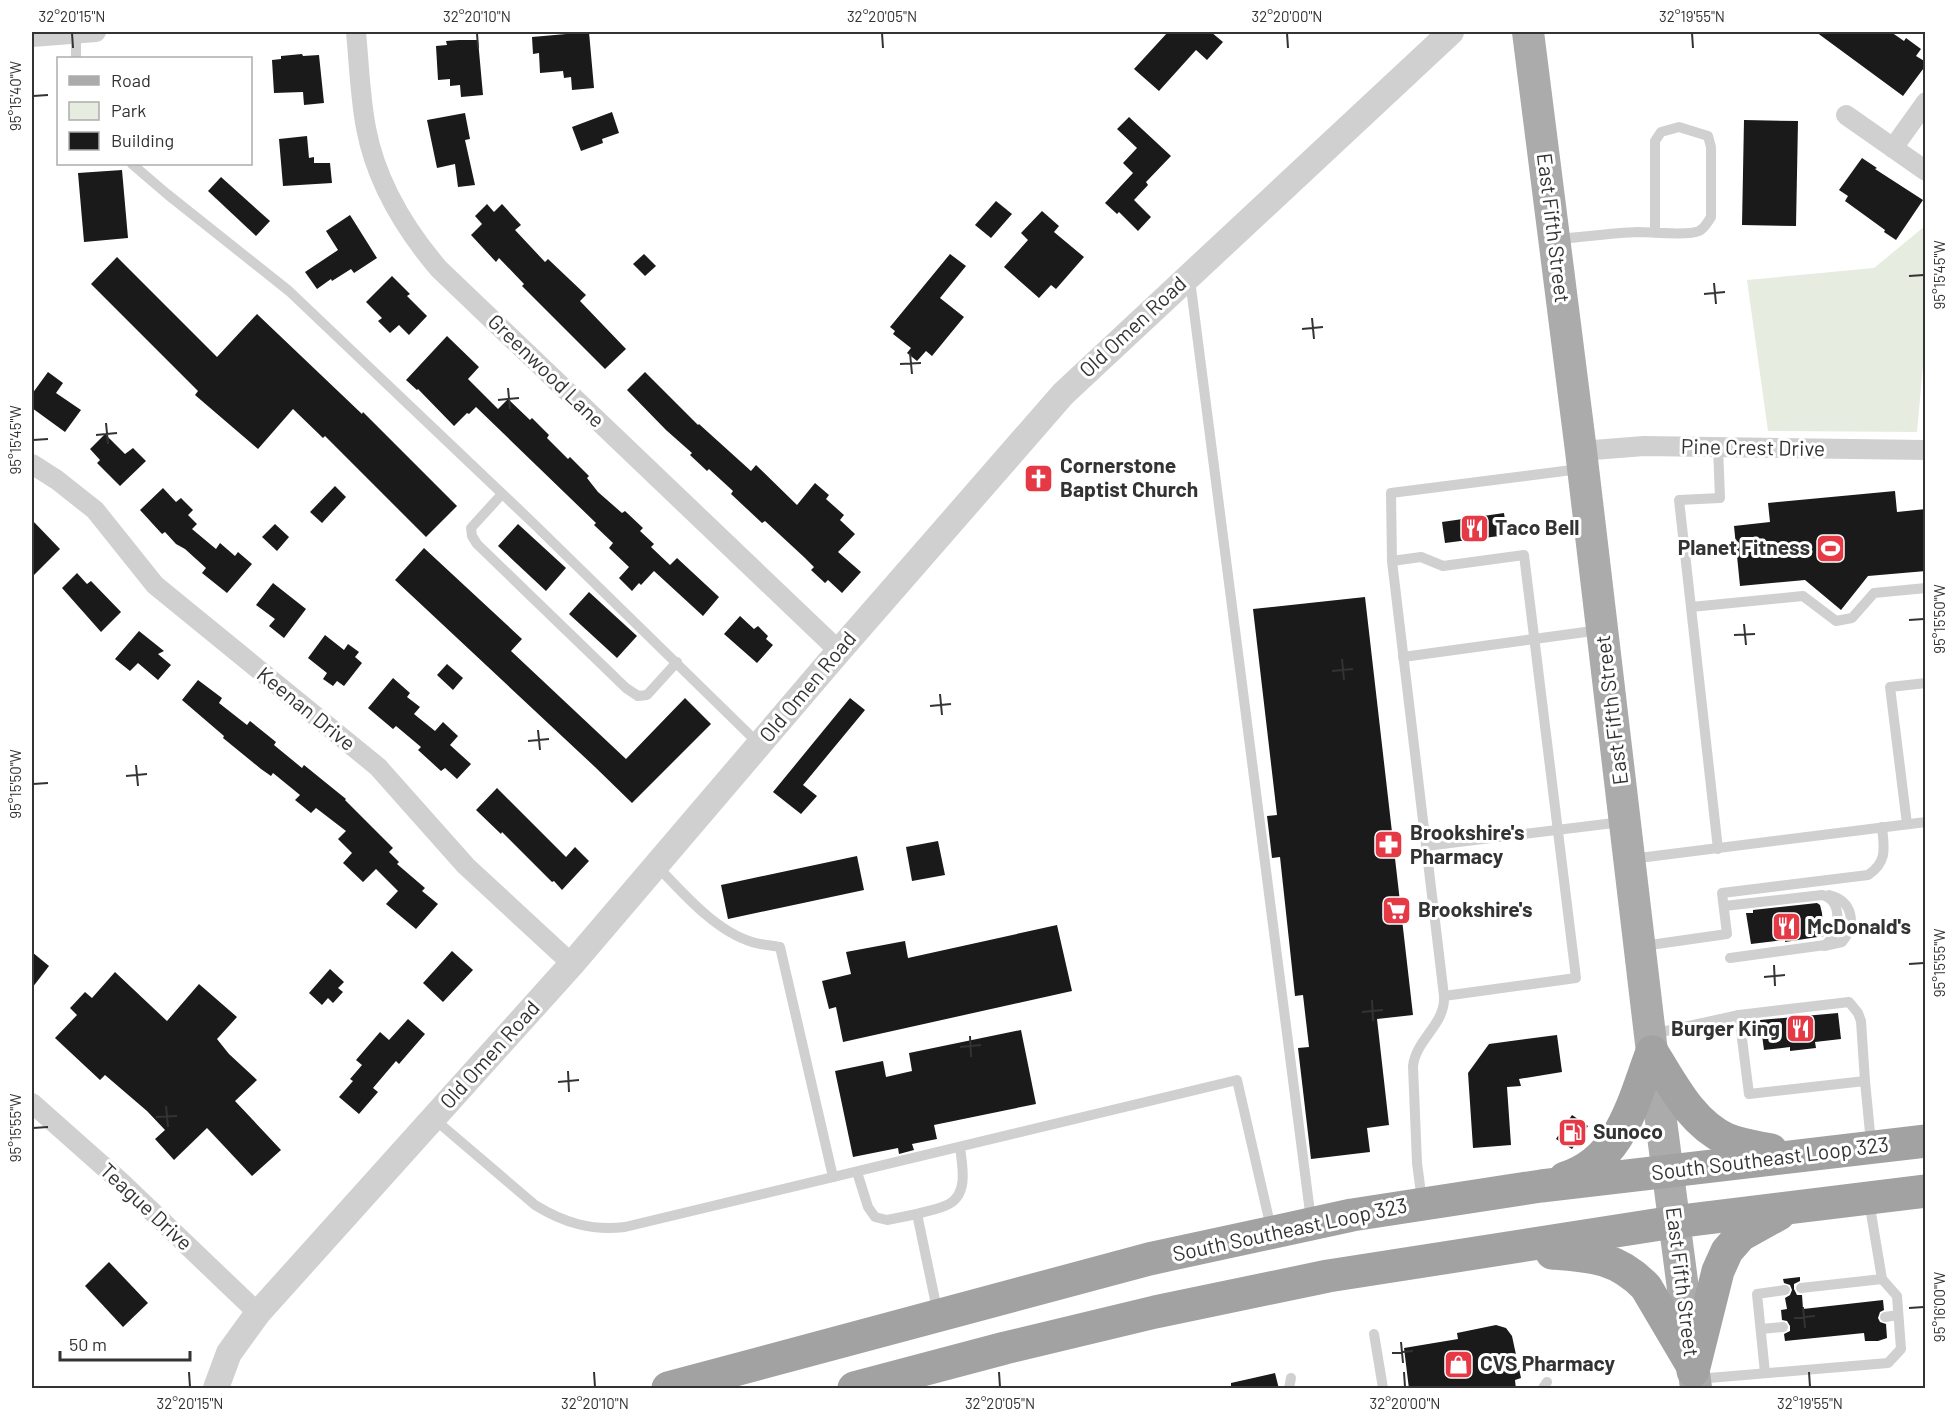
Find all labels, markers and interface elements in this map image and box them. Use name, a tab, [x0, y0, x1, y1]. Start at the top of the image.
text: 32°20'15"N	[38, 7, 106, 25]
text: 32°20'10"N	[443, 7, 511, 25]
text: 32°20'05"N	[847, 7, 917, 25]
text: 32°20'00"N	[1251, 7, 1323, 25]
text: 32°19'55"N	[1659, 7, 1725, 25]
legend	[57, 57, 252, 165]
text: 95°15'40"W	[6, 61, 24, 131]
text: Road	[111, 69, 151, 91]
text: Park	[111, 99, 146, 121]
text: Building	[111, 129, 174, 151]
street label: East Fifth Street	[1533, 152, 1576, 304]
text: 95°15'45"W	[1930, 240, 1948, 310]
street label: Old Omen Road	[1073, 270, 1191, 382]
street label: Greenwood Lane	[484, 308, 611, 432]
text: 95°15'45"W	[6, 405, 24, 475]
street label: Pine Crest Drive	[1681, 433, 1825, 460]
place label: Cornerstone Baptist Church	[1060, 452, 1198, 501]
church icon: Cornerstone Baptist Church	[1023, 462, 1055, 494]
restaurant icon: Taco Bell	[1458, 512, 1490, 544]
place label: Taco Bell	[1495, 514, 1579, 539]
sports icon: Planet Fitness	[1815, 532, 1847, 564]
place label: Planet Fitness	[1678, 534, 1810, 559]
text: 95°15'50"W	[1930, 584, 1948, 654]
street label: Old Omen Road	[753, 626, 860, 747]
street label: East Fifth Street	[1589, 634, 1632, 786]
street label: Keenan Drive	[253, 661, 361, 755]
text: 95°15'50"W	[6, 749, 24, 819]
place label: Brookshire's Pharmacy	[1410, 819, 1524, 868]
pharmacy icon: Brookshire's Pharmacy	[1373, 829, 1405, 861]
supermarket icon: Brookshire's	[1381, 894, 1413, 926]
place label: Brookshire's	[1418, 896, 1532, 921]
restaurant icon: McDonald's	[1770, 911, 1802, 943]
place label: McDonald's	[1807, 913, 1911, 938]
text: 95°15'55"W	[1930, 929, 1948, 997]
street label: Old Omen Road	[434, 995, 544, 1113]
restaurant icon: Burger King	[1785, 1013, 1817, 1045]
place label: Burger King	[1671, 1015, 1780, 1040]
text: 95°15'55"W	[6, 1094, 24, 1162]
fuel station icon: Sunoco	[1556, 1116, 1588, 1148]
place label: Sunoco	[1593, 1118, 1663, 1143]
street label: South Southeast Loop 323	[1650, 1131, 1890, 1184]
street label: Teague Drive	[96, 1157, 198, 1255]
street label: South Southeast Loop 323	[1170, 1191, 1409, 1266]
street label: East Fifth Street	[1662, 1206, 1705, 1358]
text: 95°16'00"W	[1930, 1272, 1948, 1342]
scale bar	[60, 1324, 190, 1362]
text: 50 m	[69, 1333, 107, 1355]
shop icon: CVS Pharmacy	[1443, 1348, 1475, 1380]
place label: CVS Pharmacy	[1480, 1350, 1616, 1375]
text: 32°20'15"N	[156, 1394, 224, 1412]
text: 32°20'10"N	[561, 1394, 629, 1412]
text: 32°20'05"N	[965, 1394, 1035, 1412]
text: 32°20'00"N	[1369, 1394, 1441, 1412]
text: 32°19'55"N	[1777, 1394, 1843, 1412]

